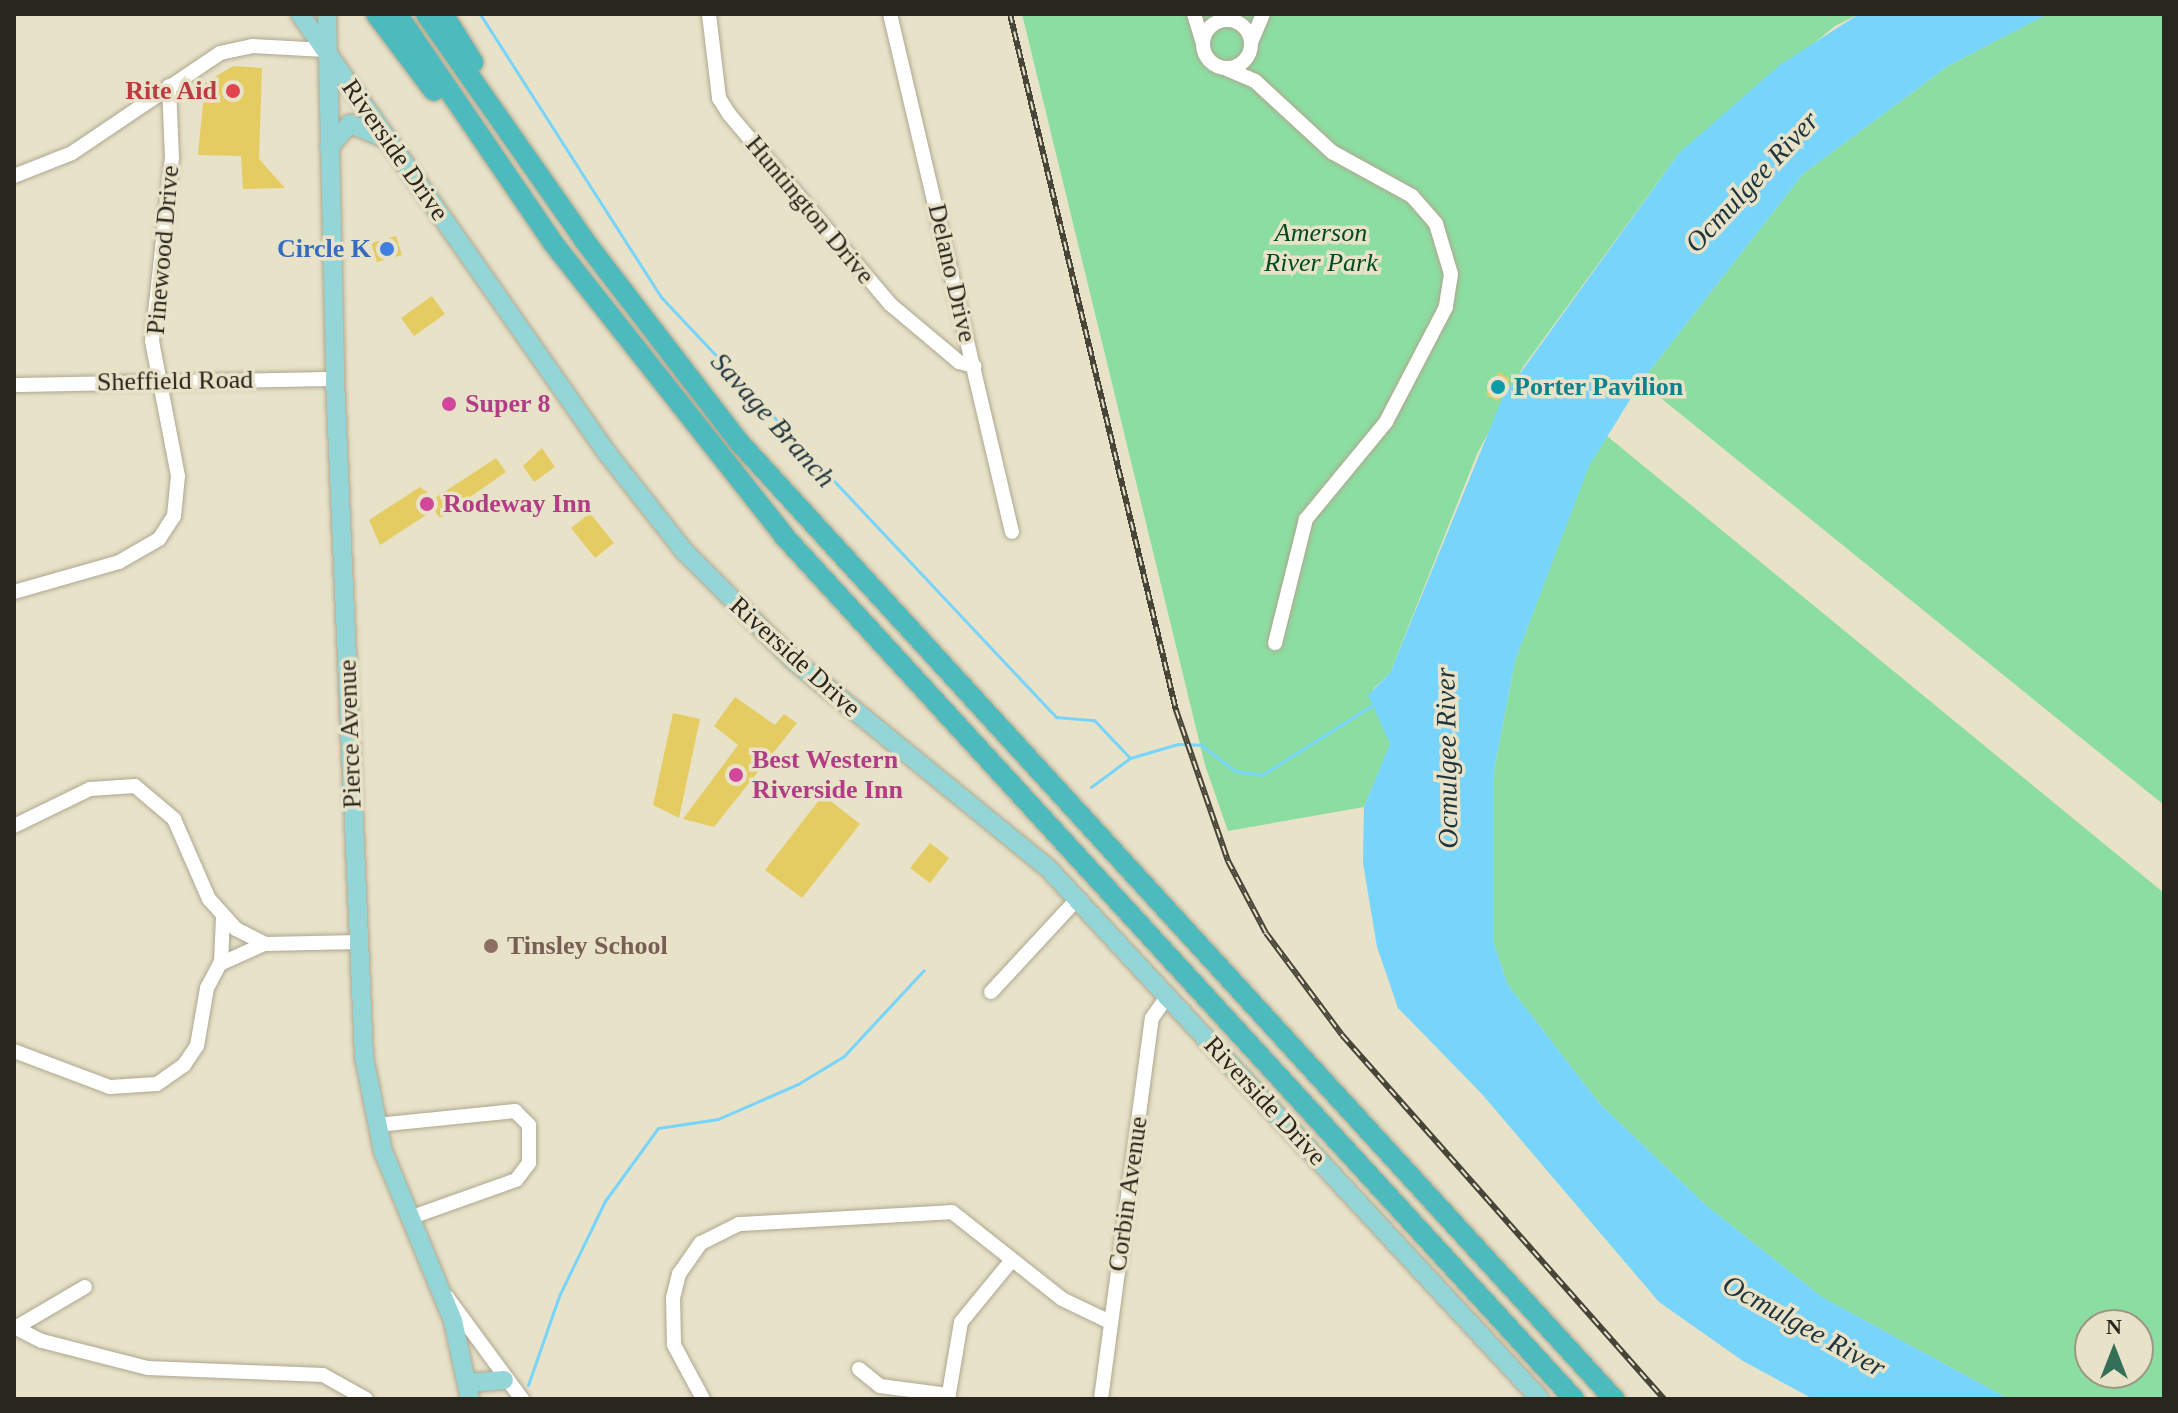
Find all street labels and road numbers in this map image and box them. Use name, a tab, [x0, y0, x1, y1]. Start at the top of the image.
street label: Riverside Drive	[335, 73, 455, 227]
street label: Huntington Drive	[739, 129, 881, 291]
street label: Pinewood Drive	[140, 164, 186, 336]
street label: Delano Drive	[921, 201, 983, 345]
street label: Sheffield Road	[97, 364, 253, 398]
street label: Riverside Drive	[723, 590, 867, 724]
street label: Pierce Avenue	[332, 658, 368, 810]
street label: Riverside Drive	[1197, 1030, 1333, 1172]
street label: Corbin Avenue	[1102, 1114, 1154, 1274]

